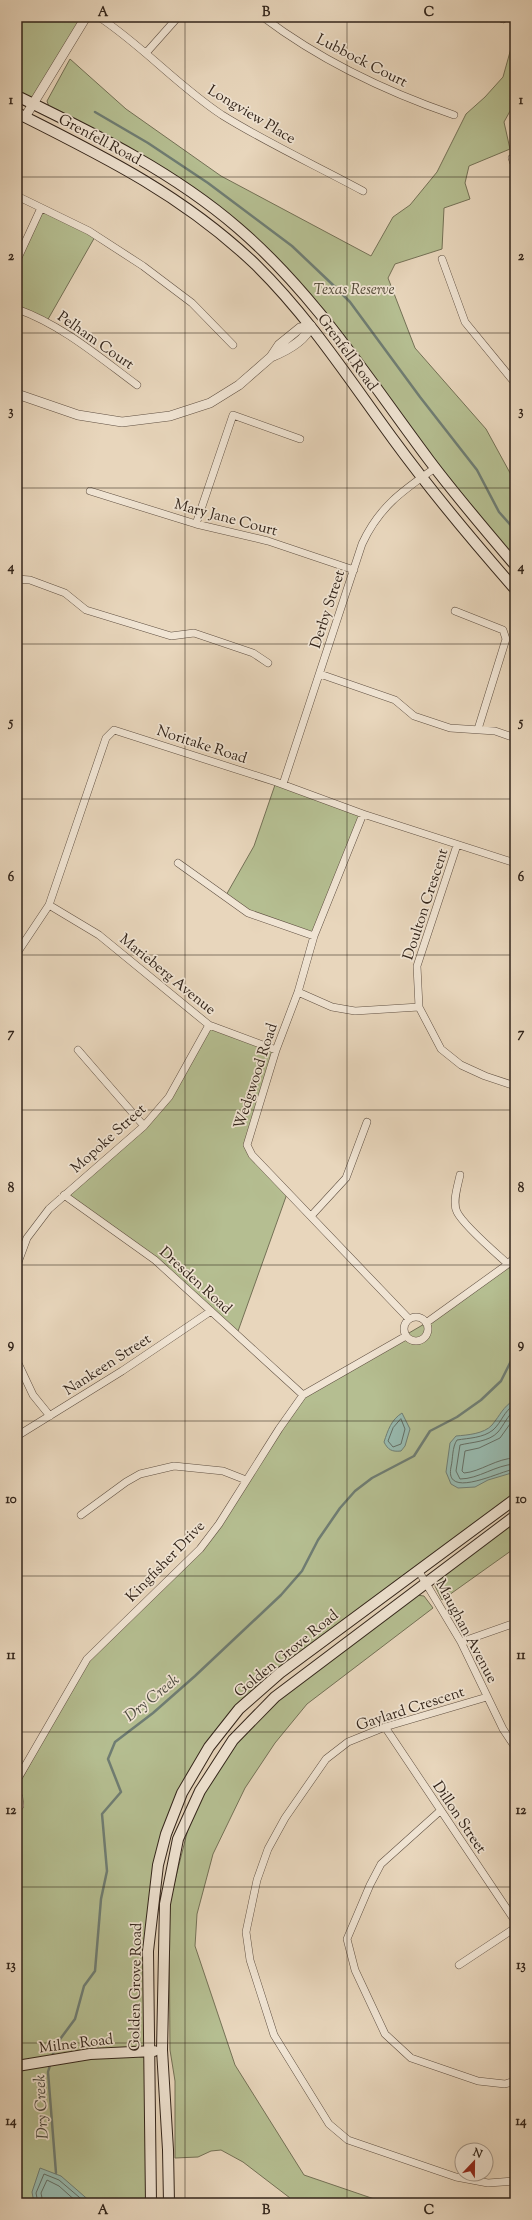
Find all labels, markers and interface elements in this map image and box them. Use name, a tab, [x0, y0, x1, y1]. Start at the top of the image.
text: A	[98, 4, 109, 22]
text: B	[262, 4, 271, 22]
text: C	[424, 4, 434, 22]
street label: Lubbock Court	[312, 29, 410, 93]
street label: Longview Place	[203, 81, 299, 150]
text: 1	[9, 92, 14, 110]
text: 1	[519, 92, 524, 110]
street label: Grenfell Road	[54, 110, 145, 171]
text: 2	[8, 248, 15, 266]
text: 2	[518, 248, 525, 266]
park label: Texas Reserve	[313, 280, 395, 301]
street label: Pelham Court	[52, 307, 138, 376]
street label: Grenfell Road	[312, 310, 382, 396]
text: 3	[8, 403, 14, 421]
text: 3	[518, 403, 524, 421]
street label: Mary Jane Court	[172, 495, 280, 542]
text: 4	[7, 559, 15, 577]
text: 4	[517, 559, 525, 577]
street label: Derby Street	[306, 567, 351, 651]
text: 5	[8, 714, 14, 732]
text: 5	[518, 714, 524, 732]
street label: Noritake Road	[154, 721, 250, 770]
street label: Doulton Crescent	[398, 846, 454, 963]
text: 6	[8, 869, 15, 887]
text: 6	[518, 869, 525, 887]
street label: Marieberg Avenue	[114, 930, 220, 1021]
street label: Wedgwood Road	[229, 1020, 284, 1132]
text: 7	[8, 1025, 15, 1043]
text: 7	[518, 1025, 525, 1043]
street label: Mopoke Street	[67, 1100, 151, 1179]
text: 8	[8, 1180, 15, 1198]
text: 8	[518, 1180, 525, 1198]
street label: Dresden Road	[154, 1243, 236, 1320]
street label: Nankeen Street	[60, 1329, 156, 1401]
text: 9	[8, 1336, 15, 1354]
text: 9	[518, 1336, 525, 1354]
text: 10	[5, 1491, 17, 1509]
text: 10	[515, 1491, 527, 1509]
street label: Kingfisher Drive	[122, 1517, 210, 1607]
street label: Maughan Avenue	[430, 1576, 502, 1687]
street label: Golden Grove Road	[230, 1605, 344, 1703]
text: 11	[7, 1647, 16, 1665]
text: 11	[517, 1647, 526, 1665]
water label: Dry Creek	[120, 1670, 185, 1728]
street label: Gaylard Crescent	[354, 1682, 467, 1737]
street label: Dillon Street	[427, 1777, 491, 1858]
text: 12	[6, 1802, 17, 1820]
text: 12	[516, 1802, 527, 1820]
street label: Golden Grove Road	[125, 1922, 148, 2052]
text: 13	[6, 1957, 16, 1975]
text: 13	[516, 1957, 526, 1975]
street label: Milne Road	[38, 2029, 115, 2059]
water label: Dry Creek	[29, 2074, 56, 2140]
text: 14	[6, 2113, 17, 2131]
text: 14	[516, 2113, 527, 2131]
north arrow	[454, 2142, 494, 2182]
text: N	[469, 2144, 485, 2163]
text: A	[98, 2202, 109, 2220]
text: B	[262, 2202, 271, 2220]
text: C	[424, 2202, 434, 2220]

